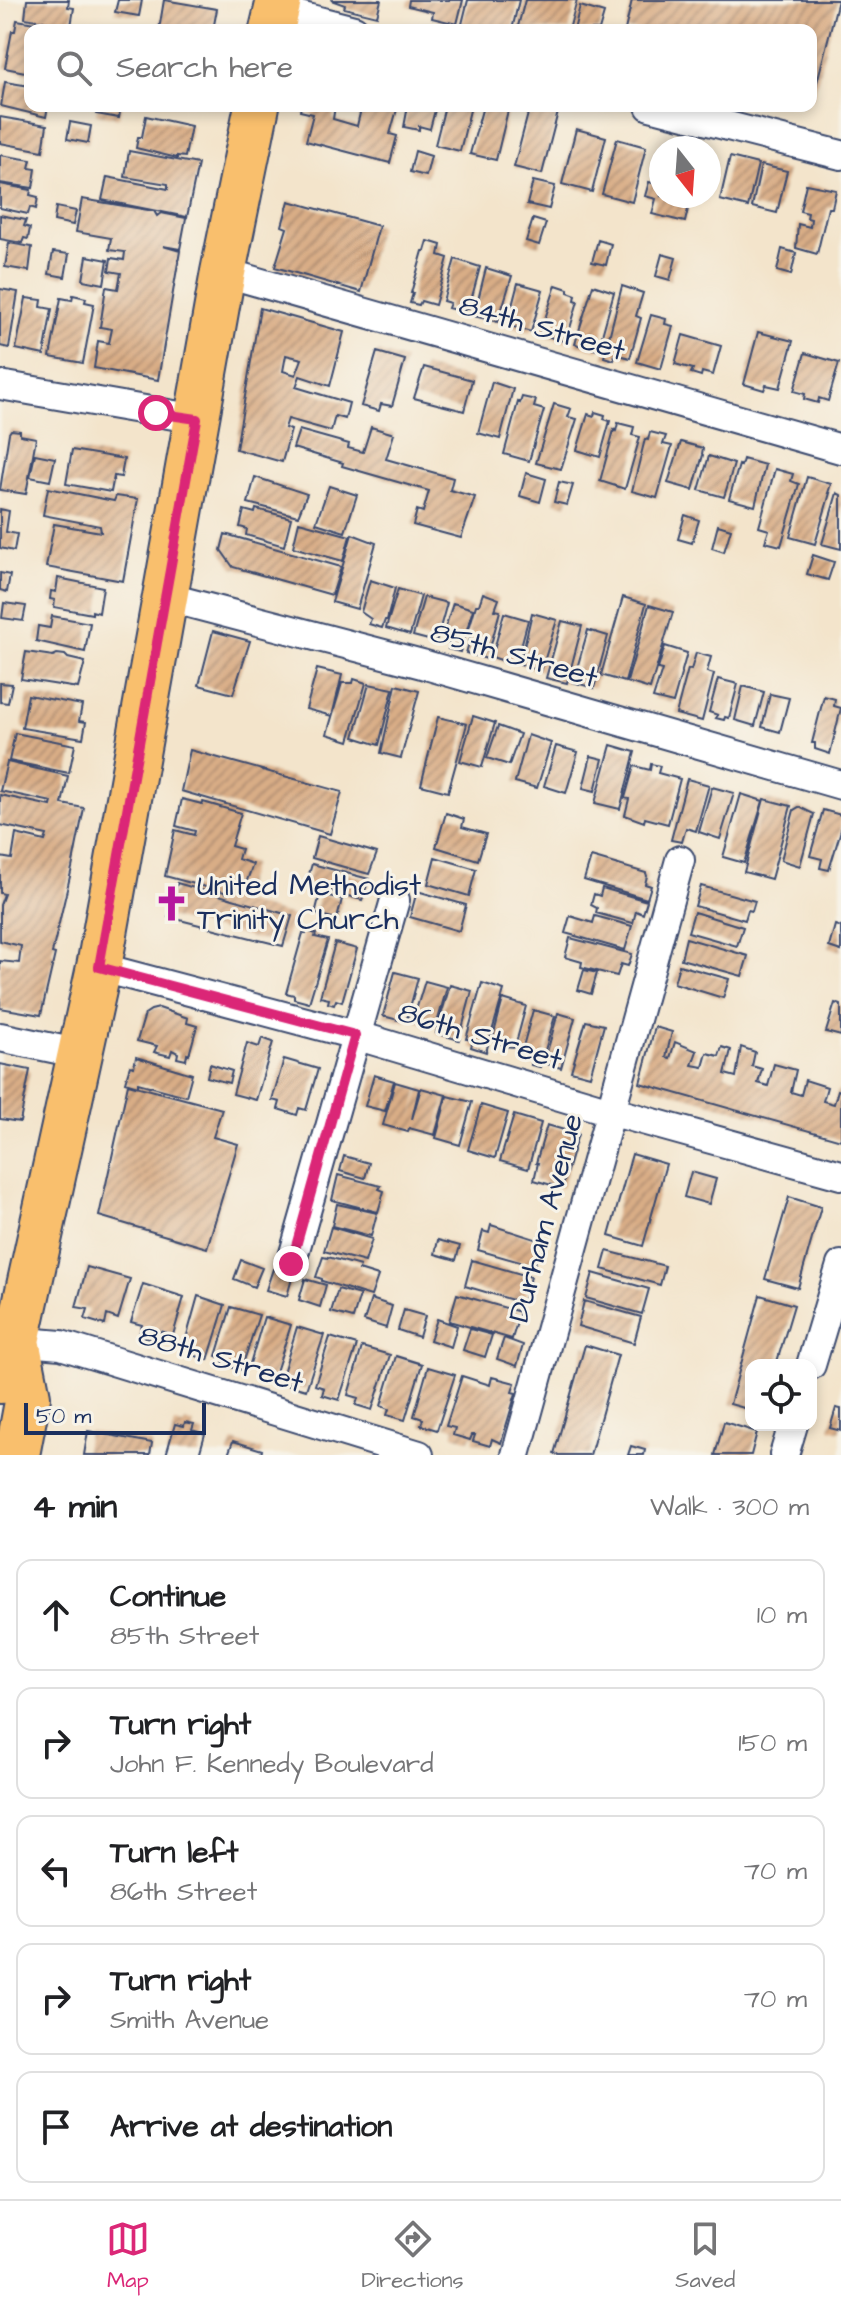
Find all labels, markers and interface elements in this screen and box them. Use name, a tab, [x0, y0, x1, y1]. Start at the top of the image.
search box	[24, 24, 817, 112]
icon: search	[52, 46, 96, 90]
text: Search here	[116, 47, 293, 89]
north arrow	[649, 136, 721, 208]
street label: 84th Street	[454, 284, 630, 372]
route start	[138, 395, 174, 431]
street label: 85th Street	[425, 611, 603, 699]
place label: United Methodist Trinity Church	[197, 865, 421, 942]
church icon: United Methodist Trinity Church	[152, 884, 190, 922]
street label: 86th Street	[393, 991, 567, 1081]
street label: Durham Avenue	[498, 1109, 594, 1327]
route end	[273, 1246, 309, 1282]
street label: 88th Street	[133, 1314, 309, 1404]
map controls	[745, 1359, 817, 1431]
button: locate	[745, 1359, 817, 1431]
scale bar	[24, 1399, 206, 1435]
text: 50 m	[36, 1401, 91, 1432]
text: 4 min	[32, 1483, 117, 1531]
text: Walk · 300 m	[650, 1489, 809, 1525]
text: Continue	[110, 1576, 226, 1618]
icon: ahead	[34, 1593, 78, 1637]
text: 10 m	[757, 1597, 807, 1633]
text: 85th Street	[110, 1618, 259, 1654]
text: Turn right	[110, 1704, 251, 1746]
icon: right	[34, 1721, 78, 1765]
text: 150 m	[738, 1725, 807, 1761]
text: John F. Kennedy Boulevard	[110, 1746, 433, 1782]
text: Turn left	[110, 1832, 238, 1874]
icon: left	[34, 1849, 78, 1893]
text: 70 m	[744, 1853, 807, 1889]
text: 86th Street	[110, 1874, 257, 1910]
text: Turn right	[110, 1960, 251, 2002]
icon: right	[34, 1977, 78, 2021]
text: 70 m	[744, 1981, 807, 2017]
text: Smith Avenue	[110, 2002, 269, 2038]
icon: arrive	[34, 2105, 78, 2149]
text: Arrive at destination	[110, 2106, 392, 2148]
tab: Map	[106, 2217, 150, 2296]
tab: Directions	[361, 2217, 464, 2296]
tab: Saved	[675, 2217, 735, 2296]

